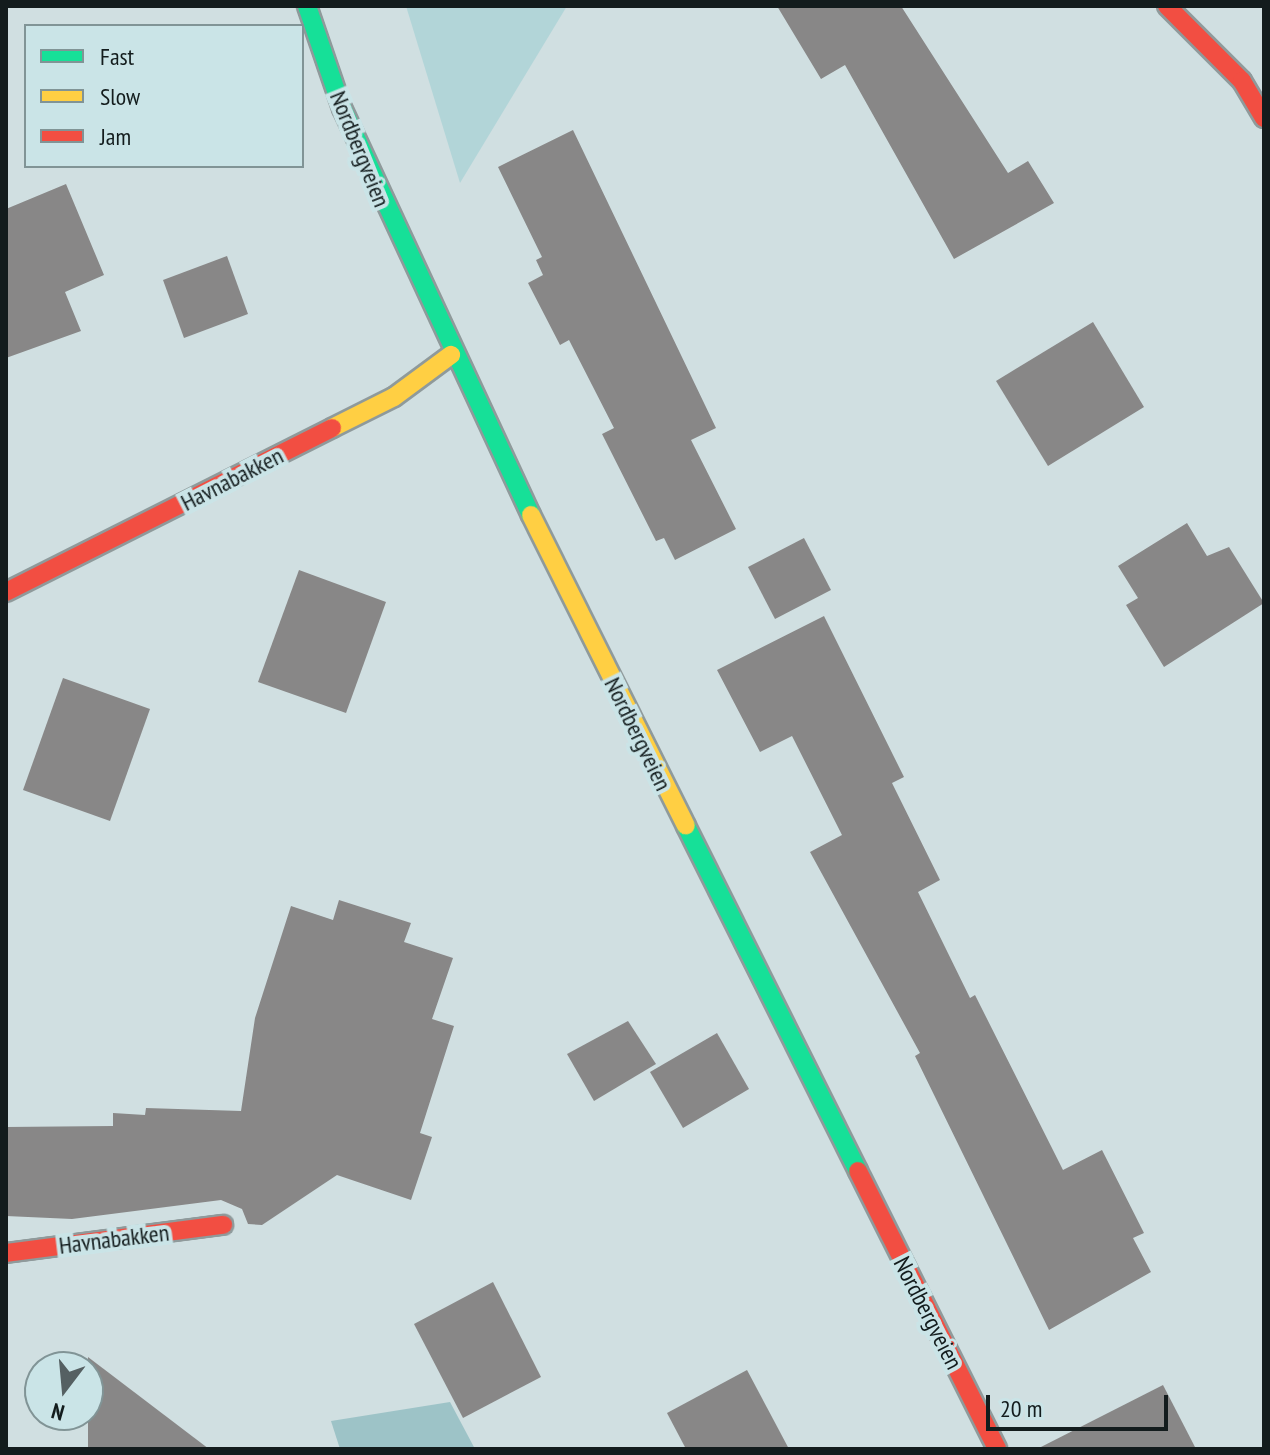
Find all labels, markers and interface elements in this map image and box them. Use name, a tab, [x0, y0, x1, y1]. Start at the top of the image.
legend	[24, 24, 304, 168]
text: Fast	[100, 41, 134, 72]
text: Slow	[100, 81, 140, 112]
street label: Nordbergveien	[324, 87, 396, 211]
text: Jam	[100, 121, 131, 152]
street label: Havnabakken	[176, 441, 288, 517]
street label: Nordbergveien	[598, 673, 678, 795]
street label: Havnabakken	[57, 1218, 171, 1260]
street label: Nordbergveien	[887, 1252, 969, 1374]
north arrow	[24, 1351, 104, 1431]
scale bar	[990, 1379, 1172, 1429]
text: 20 m	[1000, 1393, 1042, 1424]
text: N	[48, 1397, 68, 1427]

